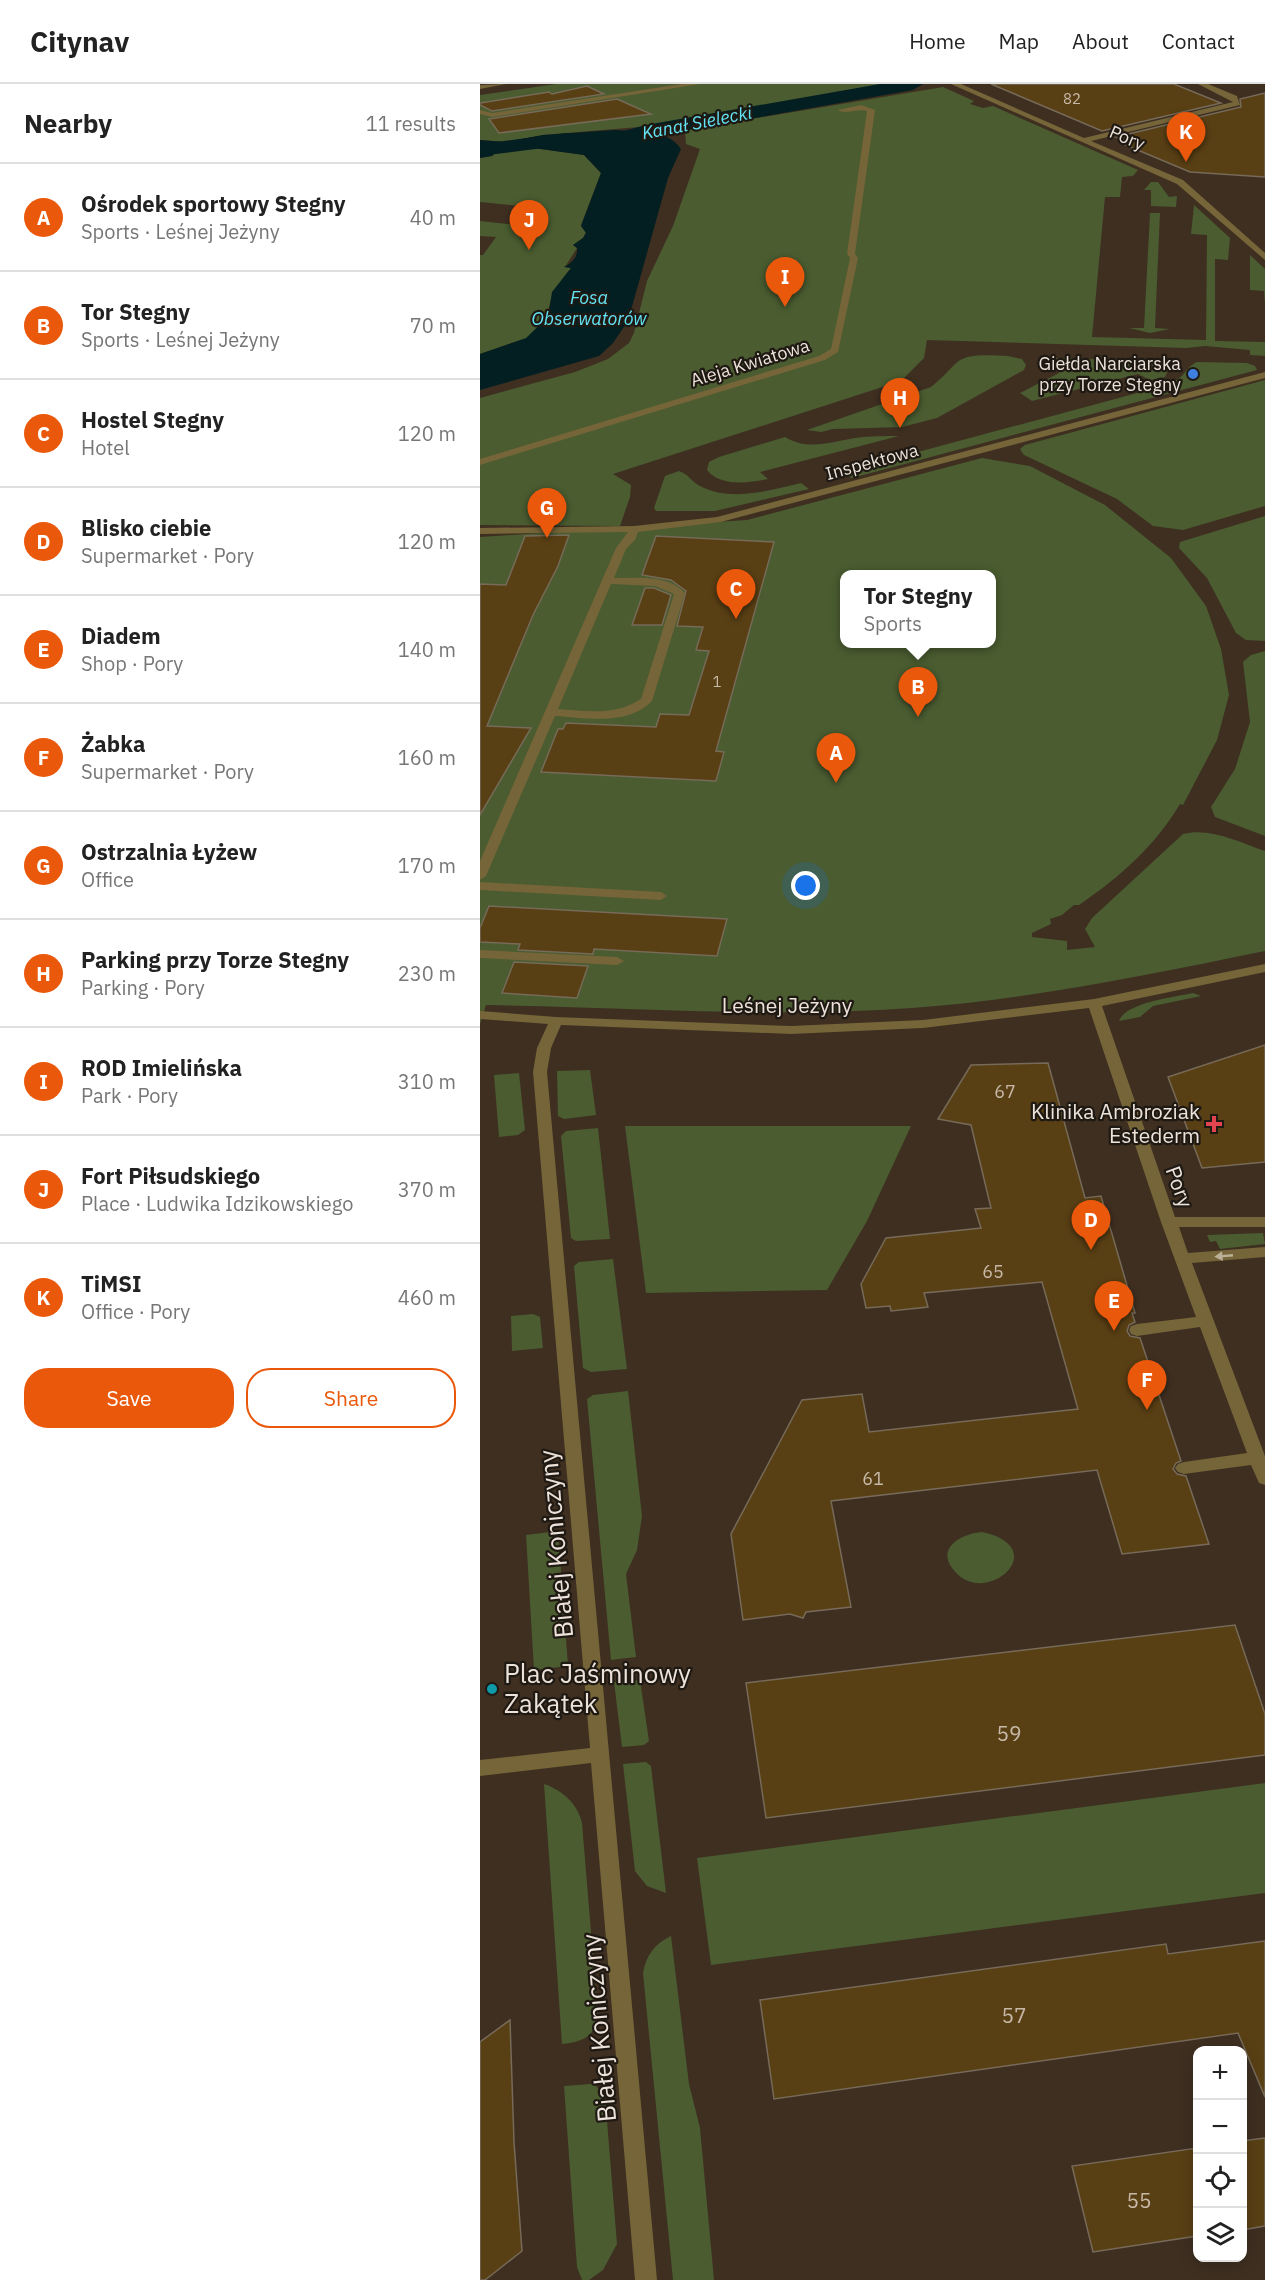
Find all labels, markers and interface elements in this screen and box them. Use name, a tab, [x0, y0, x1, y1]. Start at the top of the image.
text: Citynav	[30, 23, 129, 60]
text: Home	[909, 27, 966, 55]
text: Map	[999, 27, 1039, 55]
text: About	[1072, 27, 1129, 55]
text: Contact	[1162, 27, 1235, 55]
house number: 82	[1063, 89, 1081, 108]
water label: Kanał Sielecki	[640, 101, 754, 144]
text: Nearby	[24, 106, 112, 140]
text: 11 results	[366, 110, 456, 137]
pin: K	[1166, 112, 1206, 162]
street label: Pory	[1106, 120, 1148, 155]
text: Ośrodek sportowy Stegny	[81, 189, 346, 218]
pin: J	[509, 200, 548, 250]
text: A	[37, 204, 50, 231]
text: 40 m	[410, 204, 456, 231]
text: Sports · Leśnej Jeżyny	[81, 218, 280, 245]
pin: I	[766, 258, 804, 307]
water label: Fosa Obserwatorów	[531, 286, 647, 330]
text: Tor Stegny	[81, 297, 190, 326]
text: B	[37, 312, 50, 339]
text: 70 m	[410, 312, 456, 339]
text: Sports · Leśnej Jeżyny	[81, 326, 280, 353]
street label: Aleja Kwiatowa	[688, 333, 813, 392]
place label: Giełda Narciarska przy Torze Stegny	[1038, 352, 1181, 396]
marker: Giełda Narciarska przy Torze Stegny	[1186, 367, 1200, 381]
pin: H	[880, 378, 920, 428]
text: Hostel Stegny	[81, 405, 224, 434]
text: C	[37, 420, 50, 447]
text: 120 m	[398, 420, 456, 447]
text: Hotel	[81, 434, 130, 461]
street label: Inspektowa	[823, 438, 921, 485]
pin: G	[528, 488, 566, 538]
text: Blisko ciebie	[81, 513, 211, 542]
text: D	[37, 528, 50, 555]
text: 120 m	[398, 528, 456, 555]
text: Supermarket · Pory	[81, 542, 254, 569]
pin: C	[716, 570, 756, 619]
popup	[840, 570, 996, 648]
text: Tor Stegny	[863, 581, 973, 610]
text: Sports	[863, 610, 922, 637]
text: Diadem	[81, 621, 161, 650]
text: E	[37, 636, 50, 663]
text: 140 m	[398, 636, 456, 663]
text: Shop · Pory	[81, 650, 183, 677]
pin: B	[898, 668, 938, 717]
house number: 1	[712, 672, 722, 691]
text: Żabka	[81, 729, 145, 758]
pin: A	[816, 734, 856, 783]
text: F	[38, 744, 49, 771]
text: 160 m	[398, 744, 456, 771]
text: Supermarket · Pory	[81, 758, 254, 785]
text: Ostrzalnia Łyżew	[81, 837, 257, 866]
text: G	[36, 852, 51, 879]
text: 170 m	[398, 852, 456, 879]
text: Office	[81, 866, 134, 893]
your location	[791, 871, 820, 900]
text: Parking przy Torze Stegny	[81, 945, 349, 974]
text: H	[36, 960, 51, 987]
text: 230 m	[398, 960, 456, 987]
text: Parking · Pory	[81, 974, 205, 1001]
street label: Leśnej Jeżyny	[722, 991, 853, 1019]
text: ROD Imielińska	[81, 1053, 242, 1082]
text: I	[39, 1068, 48, 1095]
text: 310 m	[398, 1068, 456, 1095]
house number: 67	[994, 1080, 1016, 1103]
text: Park · Pory	[81, 1082, 178, 1109]
place label: Klinika Ambroziak Estederm	[1031, 1097, 1200, 1149]
marker: Klinika Ambroziak Estederm	[1205, 1115, 1223, 1133]
text: Fort Piłsudskiego	[81, 1161, 260, 1190]
street label: Pory	[1160, 1162, 1201, 1212]
text: J	[38, 1176, 49, 1203]
text: 370 m	[398, 1176, 456, 1203]
text: Place · Ludwika Idzikowskiego	[81, 1190, 353, 1217]
pin: D	[1072, 1200, 1110, 1250]
one-way arrow	[1215, 1251, 1234, 1261]
house number: 65	[982, 1260, 1004, 1283]
text: TiMSI	[81, 1269, 141, 1298]
pin: E	[1094, 1282, 1134, 1331]
text: K	[37, 1284, 50, 1311]
text: 460 m	[398, 1284, 456, 1311]
text: Office · Pory	[81, 1298, 190, 1325]
pin: F	[1128, 1360, 1166, 1410]
button: Save	[24, 1368, 234, 1428]
button: Share	[246, 1368, 456, 1428]
street label: Białej Koniczyny	[530, 1449, 580, 1640]
house number: 61	[862, 1467, 884, 1490]
place label: Plac Jaśminowy Zakątek	[504, 1656, 691, 1720]
marker: Plac Jaśminowy Zakątek	[485, 1682, 499, 1696]
house number: 59	[996, 1719, 1022, 1747]
street label: Białej Koniczyny	[573, 1933, 623, 2124]
house number: 57	[1001, 2001, 1027, 2029]
map controls	[1193, 2046, 1247, 2262]
button: +	[1193, 2046, 1247, 2100]
button: −	[1193, 2100, 1247, 2154]
button: locate	[1193, 2154, 1247, 2208]
house number: 55	[1126, 2186, 1152, 2214]
button: layers	[1193, 2208, 1247, 2262]

